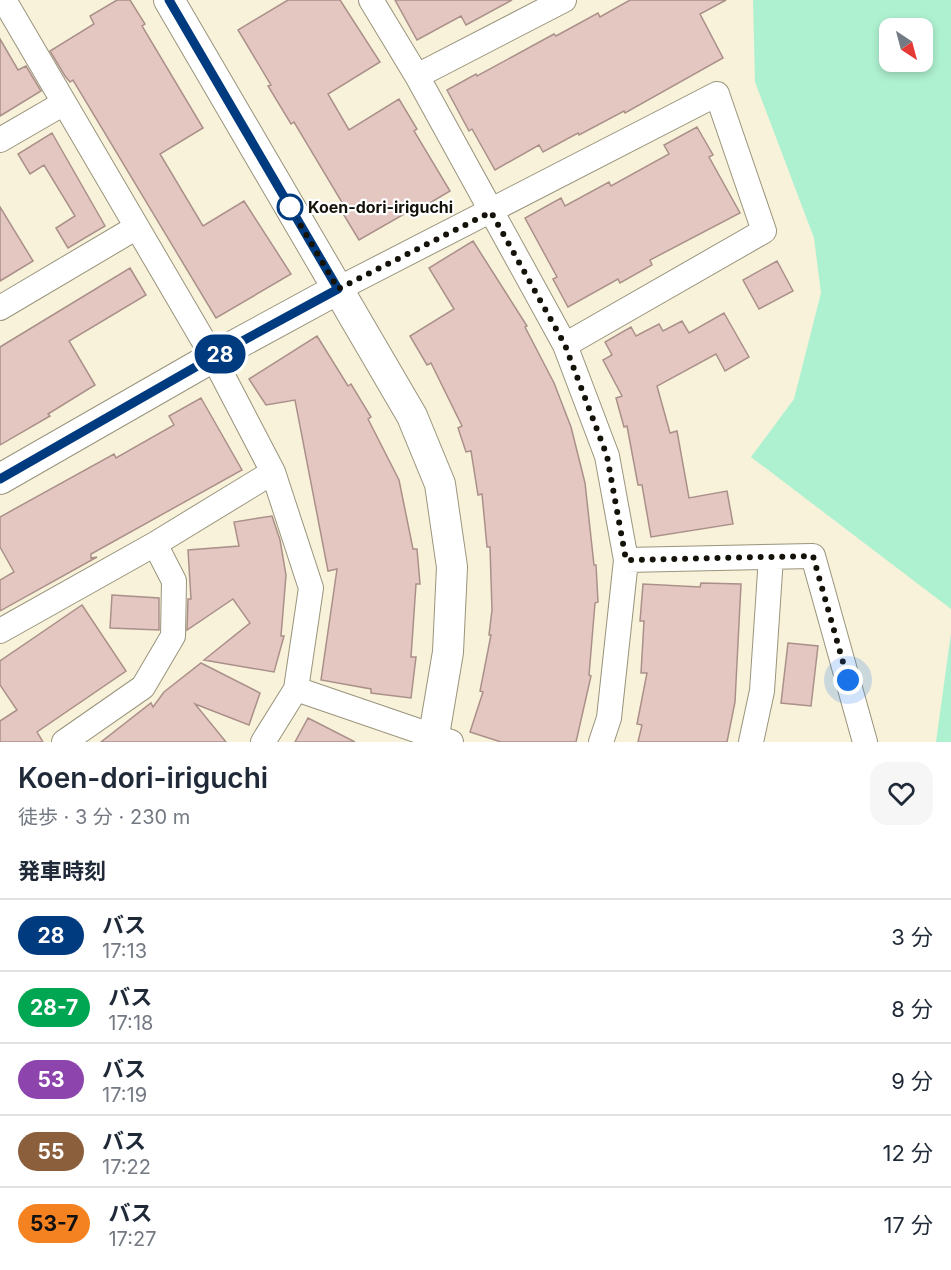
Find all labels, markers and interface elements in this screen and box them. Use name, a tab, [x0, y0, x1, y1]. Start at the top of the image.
north arrow	[879, 18, 933, 72]
map controls	[879, 18, 933, 72]
marker: Koen-dori-iriguchi	[277, 194, 303, 220]
place label: Koen-dori-iriguchi	[308, 197, 453, 217]
line badge: 28	[193, 334, 247, 374]
text: 28	[207, 342, 233, 367]
your location	[833, 665, 863, 695]
text: Koen-dori-iriguchi	[18, 761, 268, 795]
button: heart	[870, 762, 933, 825]
text: 徒歩 · 3 分 · 230 m	[18, 805, 190, 829]
text: 発車時刻	[18, 858, 106, 884]
text: バス	[102, 912, 146, 938]
text: 28	[38, 923, 64, 948]
text: 3 分	[891, 924, 933, 950]
text: 17:13	[102, 939, 147, 963]
text: バス	[108, 984, 152, 1010]
text: 28-7	[30, 995, 78, 1020]
text: 8 分	[891, 996, 933, 1022]
text: 17:18	[108, 1011, 153, 1035]
text: バス	[102, 1056, 146, 1082]
text: 53	[38, 1067, 64, 1092]
text: 9 分	[891, 1068, 933, 1094]
text: 17:19	[102, 1083, 147, 1107]
text: バス	[102, 1128, 146, 1154]
text: 55	[38, 1139, 64, 1164]
text: 12 分	[882, 1140, 933, 1166]
text: 17:22	[102, 1155, 151, 1179]
text: バス	[108, 1200, 152, 1226]
text: 53-7	[30, 1211, 78, 1236]
text: 17 分	[883, 1212, 933, 1238]
text: 17:27	[108, 1227, 156, 1251]

